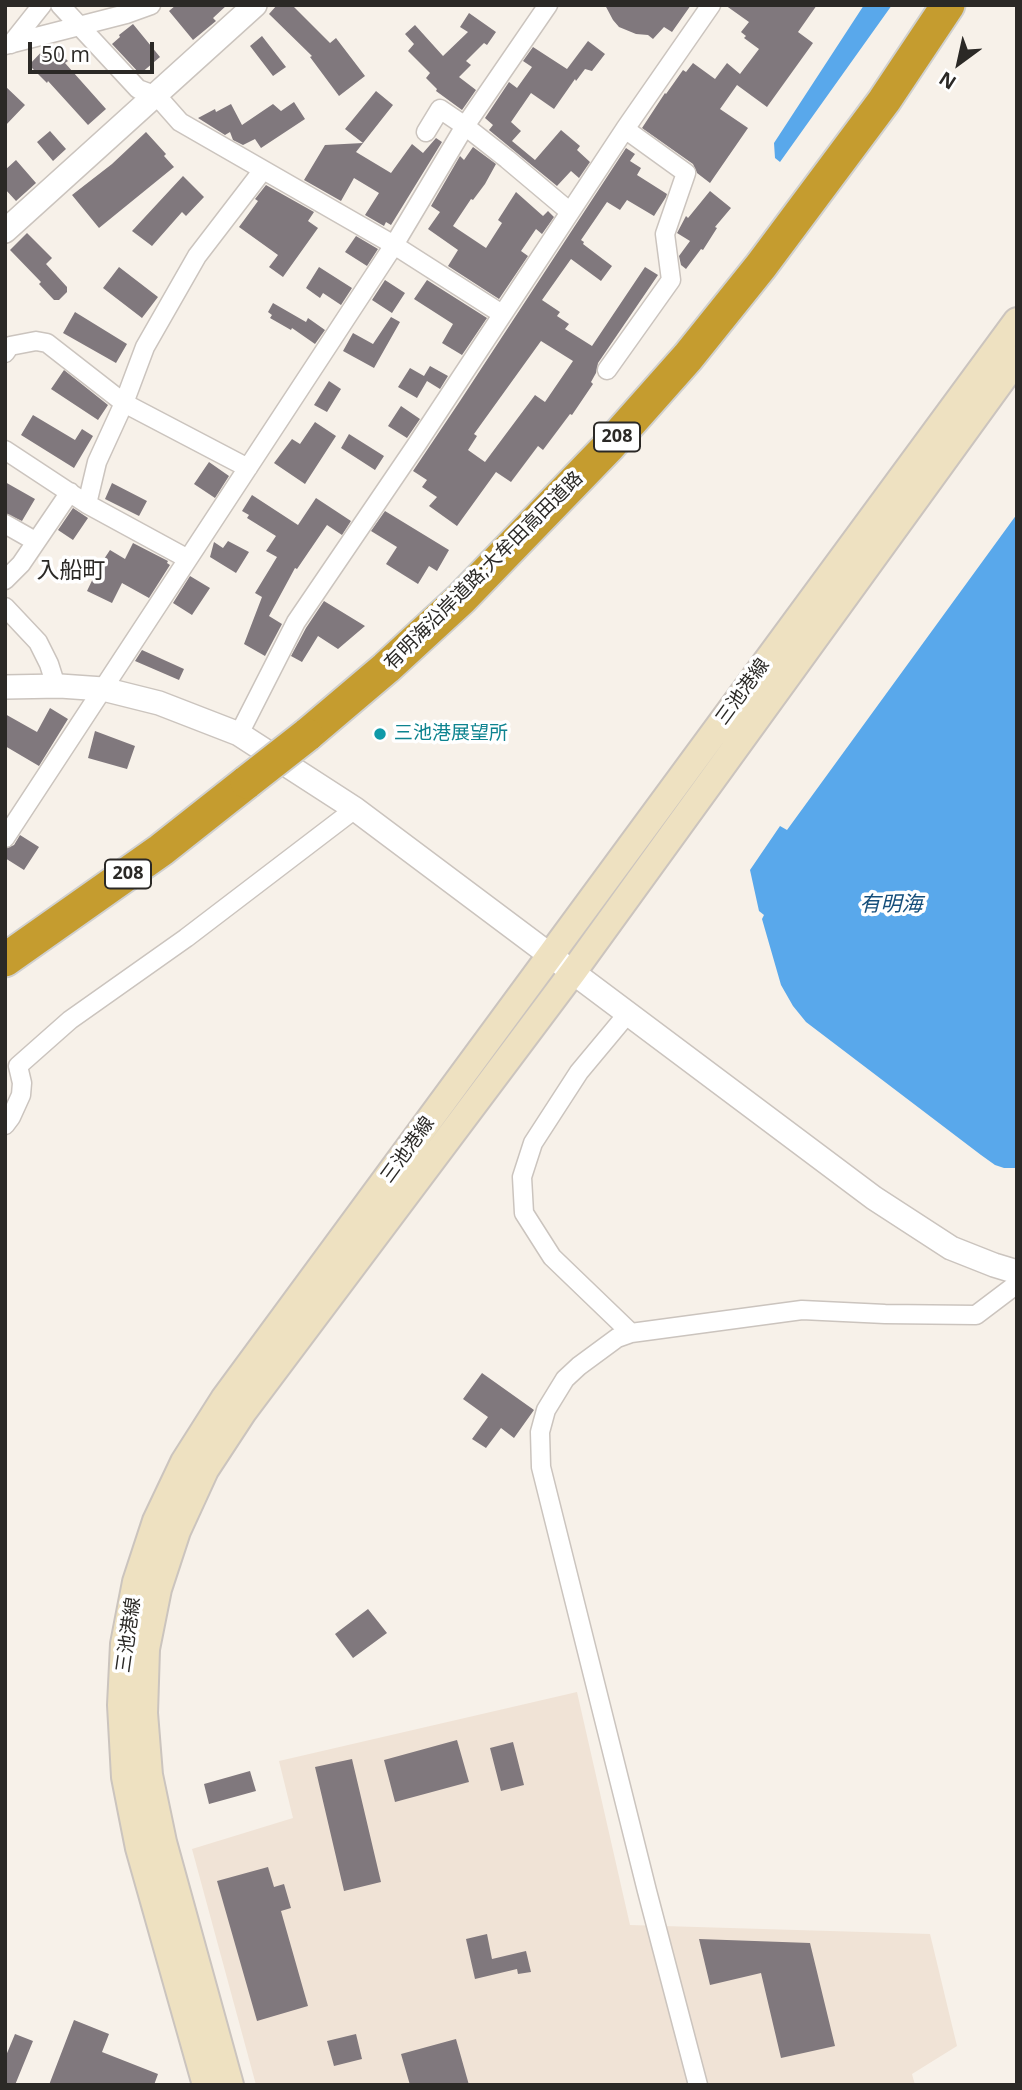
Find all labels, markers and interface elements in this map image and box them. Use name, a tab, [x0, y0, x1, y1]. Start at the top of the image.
scale bar	[32, 28, 158, 72]
north arrow	[924, 28, 994, 98]
text: 50 m	[41, 40, 90, 68]
text: N	[934, 66, 961, 96]
road number: 208	[594, 422, 640, 452]
street label: 有明海沿岸道路;大牟田高田道路	[380, 467, 588, 675]
district label: 入船町	[37, 557, 105, 585]
street label: 三池港線	[711, 655, 775, 729]
place label: 三池港展望所	[394, 723, 508, 745]
marker: 三池港展望所	[372, 726, 388, 742]
road number: 208	[105, 860, 151, 888]
water label: 有明海	[860, 892, 922, 918]
street label: 三池港線	[376, 1113, 440, 1187]
street label: 三池港線	[112, 1596, 146, 1674]

